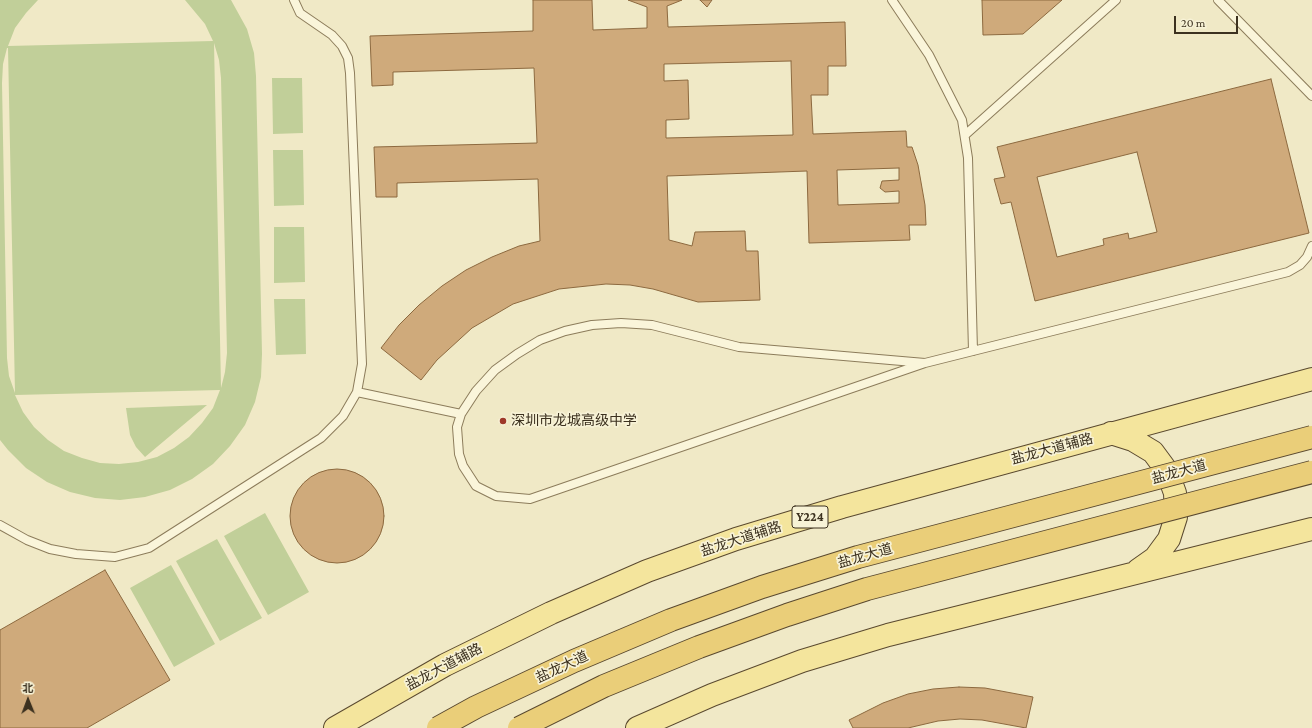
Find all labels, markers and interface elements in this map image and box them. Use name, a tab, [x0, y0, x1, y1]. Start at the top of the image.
scale bar	[1176, 8, 1240, 34]
text: 20 m	[1181, 16, 1205, 30]
place label: 深圳市龙城高级中学	[511, 413, 637, 429]
marker: 深圳市龙城高级中学	[498, 416, 508, 426]
street label: 盐龙大道辅路	[1009, 430, 1095, 468]
street label: 盐龙大道	[1150, 457, 1208, 487]
road number: Y224	[792, 506, 828, 528]
street label: 盐龙大道辅路	[698, 518, 784, 560]
street label: 盐龙大道	[836, 540, 894, 572]
street label: 盐龙大道辅路	[403, 640, 485, 694]
street label: 盐龙大道	[533, 648, 591, 686]
north arrow	[8, 680, 48, 720]
text: 北	[22, 682, 33, 694]

